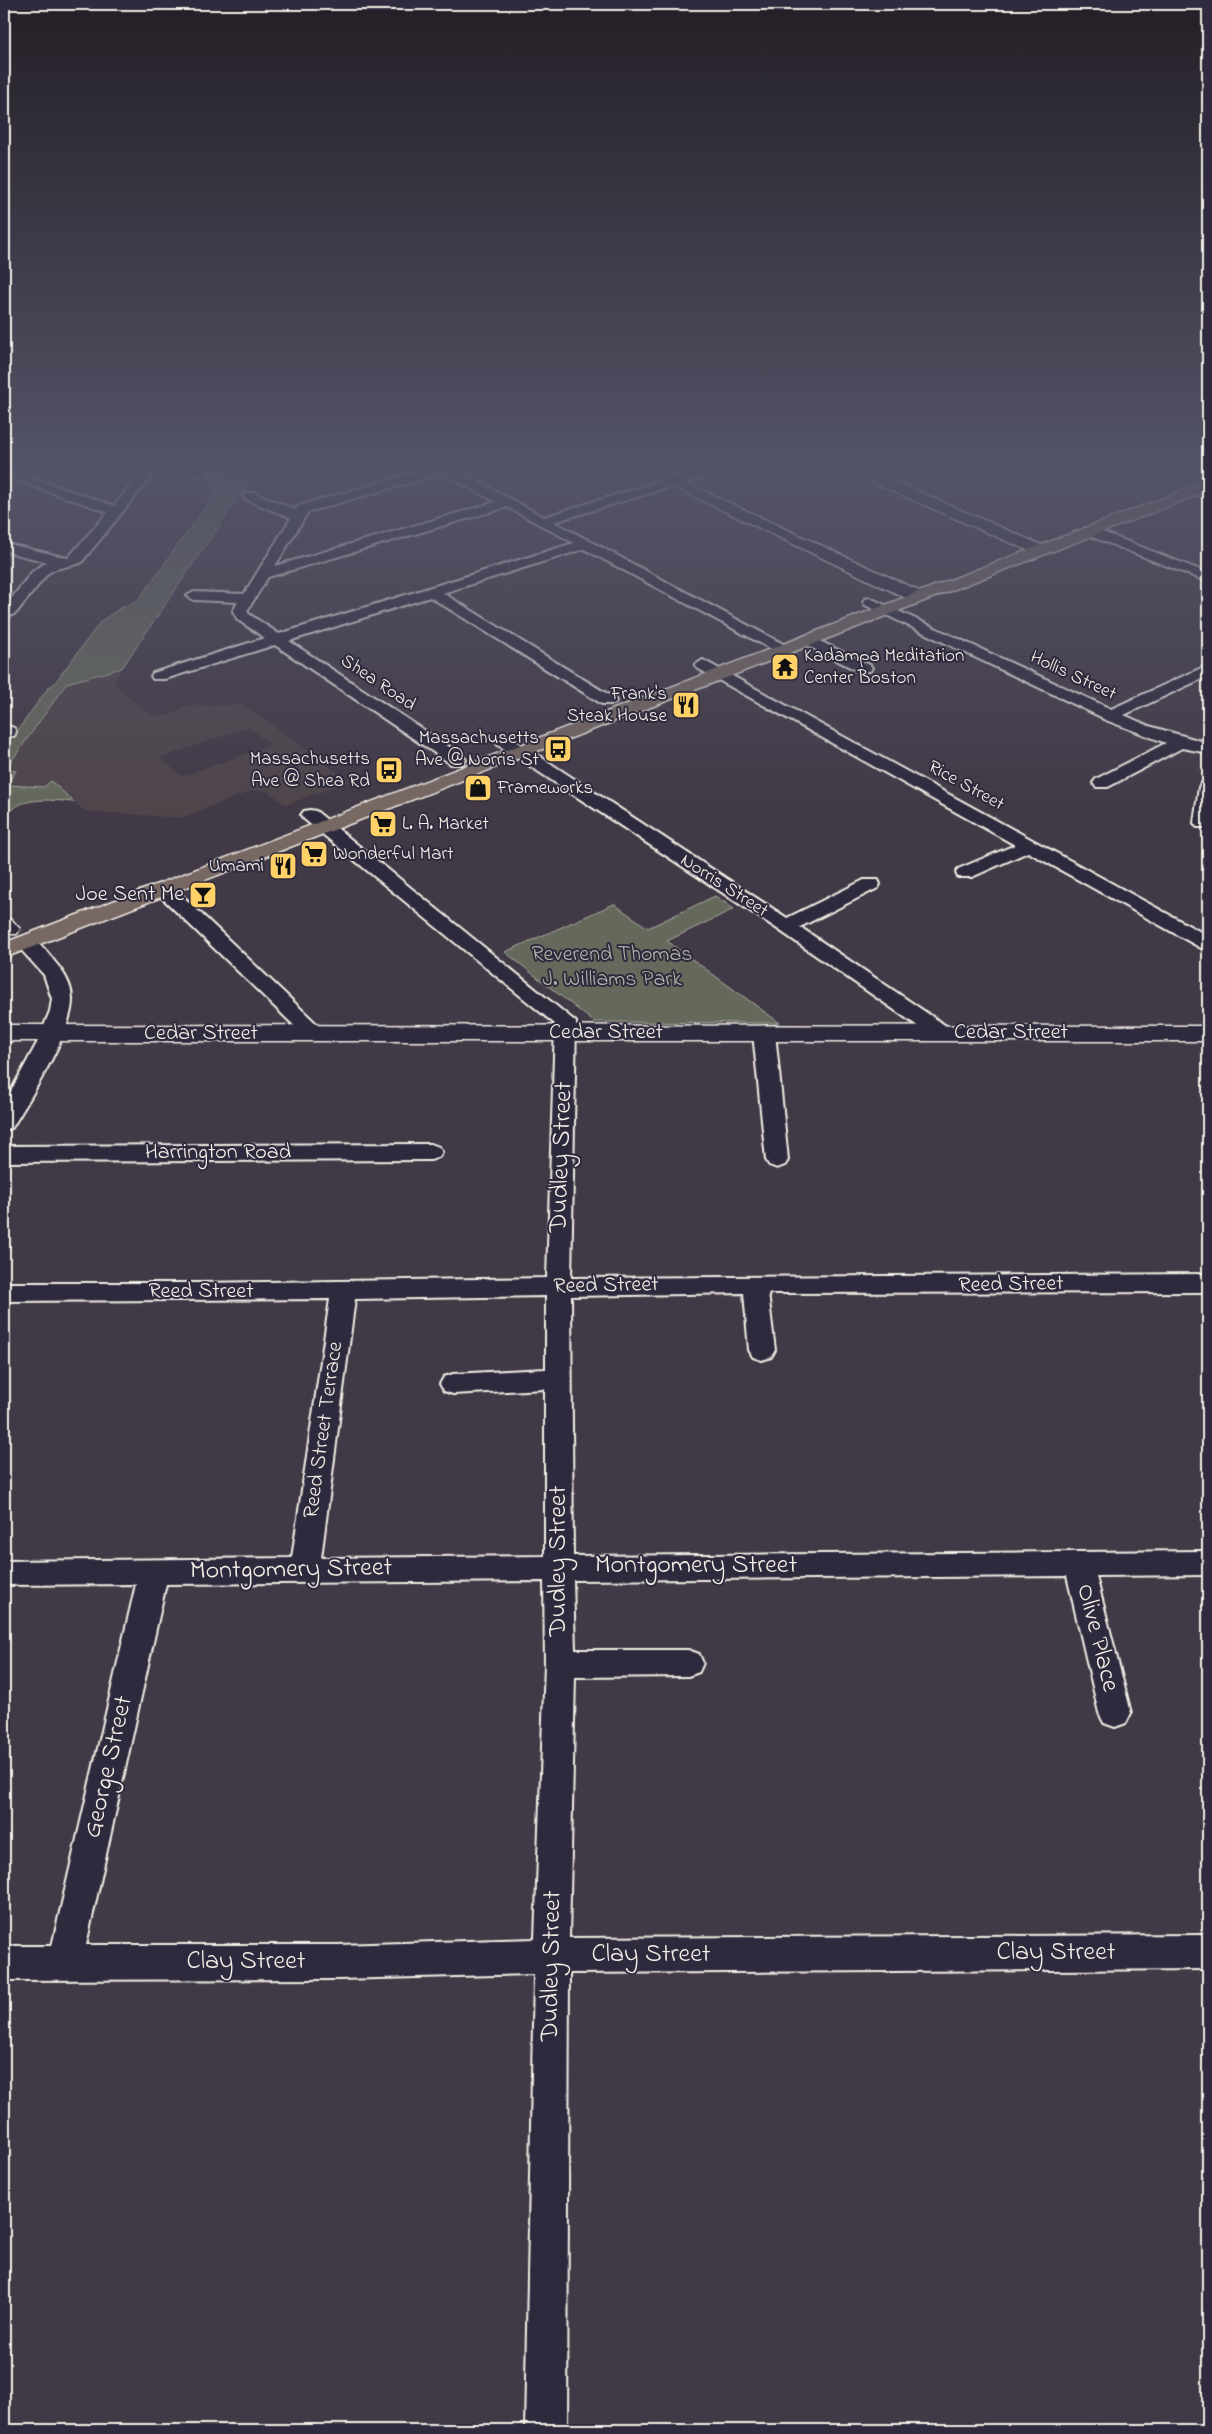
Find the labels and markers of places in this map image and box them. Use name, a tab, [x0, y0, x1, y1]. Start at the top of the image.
place label: Kadampa Meditation Center Boston	[804, 643, 964, 692]
temple icon: Kadampa Meditation Center Boston	[770, 652, 800, 682]
place label: Frank's Steak House	[567, 681, 667, 730]
restaurant icon: Frank's Steak House	[671, 690, 701, 720]
place label: Massachusetts Ave @ Norris St	[415, 725, 540, 774]
bus stop icon: Massachusetts Ave @ Norris St	[543, 734, 573, 764]
place label: Massachusetts Ave @ Shea Rd	[250, 746, 370, 795]
bus stop icon: Massachusetts Ave @ Shea Rd	[374, 755, 404, 785]
shop icon: Frameworks	[463, 773, 493, 803]
place label: Frameworks	[496, 775, 593, 802]
supermarket icon: L. A. Market	[368, 809, 398, 839]
place label: L. A. Market	[402, 811, 490, 838]
supermarket icon: Wonderful Mart	[299, 839, 329, 869]
place label: Wonderful Mart	[333, 841, 454, 868]
restaurant icon: Umami	[268, 851, 298, 881]
place label: Umami	[209, 853, 264, 880]
place label: Joe Sent Me	[76, 879, 184, 911]
bar icon: Joe Sent Me	[188, 880, 218, 910]

